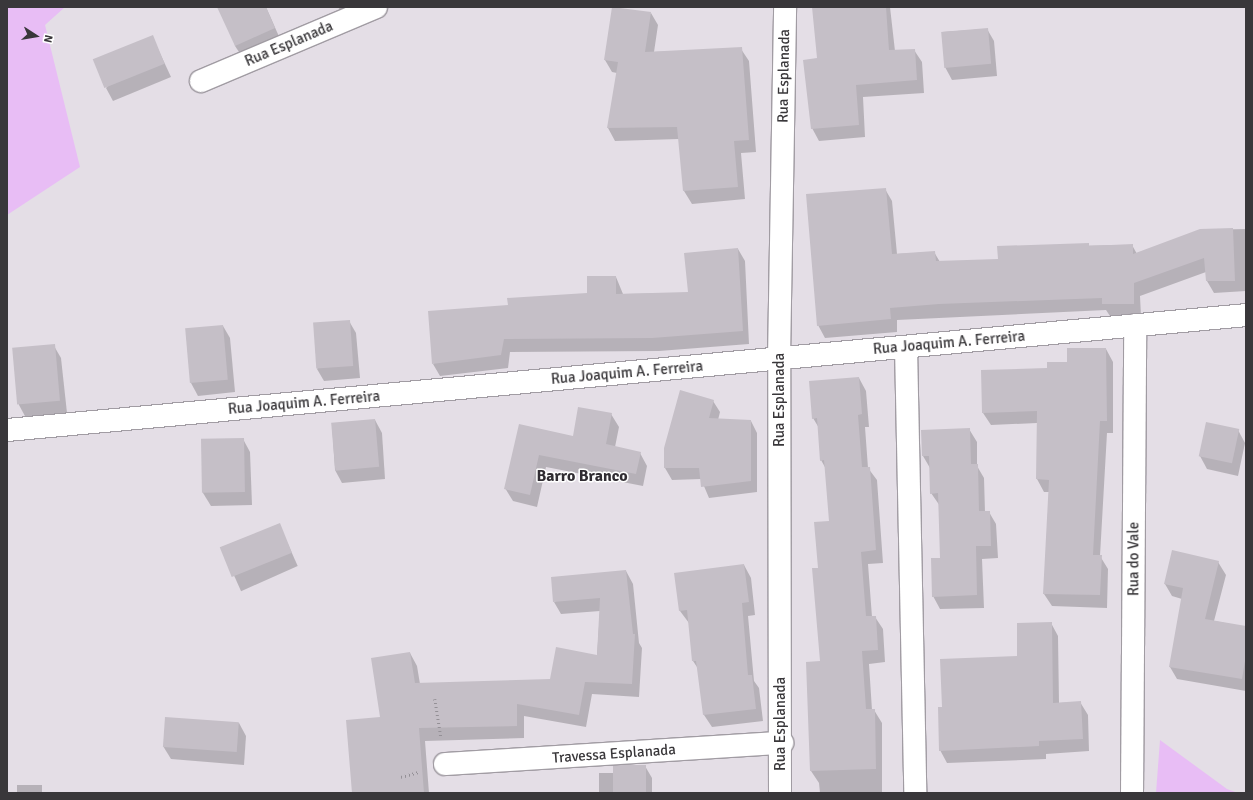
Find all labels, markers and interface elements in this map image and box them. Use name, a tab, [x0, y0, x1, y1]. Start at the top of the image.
north arrow	[16, 16, 56, 56]
street label: Rua Esplanada	[242, 17, 336, 71]
street label: Rua Esplanada	[774, 29, 794, 123]
text: N	[41, 34, 55, 44]
street label: Rua Joaquim A. Ferreira	[872, 327, 1026, 359]
street label: Rua Esplanada	[771, 353, 789, 447]
street label: Rua Joaquim A. Ferreira	[550, 357, 704, 389]
street label: Rua Joaquim A. Ferreira	[227, 387, 381, 419]
district label: Barro Branco	[536, 466, 628, 486]
street label: Rua do Vale	[1125, 522, 1143, 596]
street label: Rua Esplanada	[772, 677, 790, 771]
street label: Travessa Esplanada	[552, 741, 676, 767]

